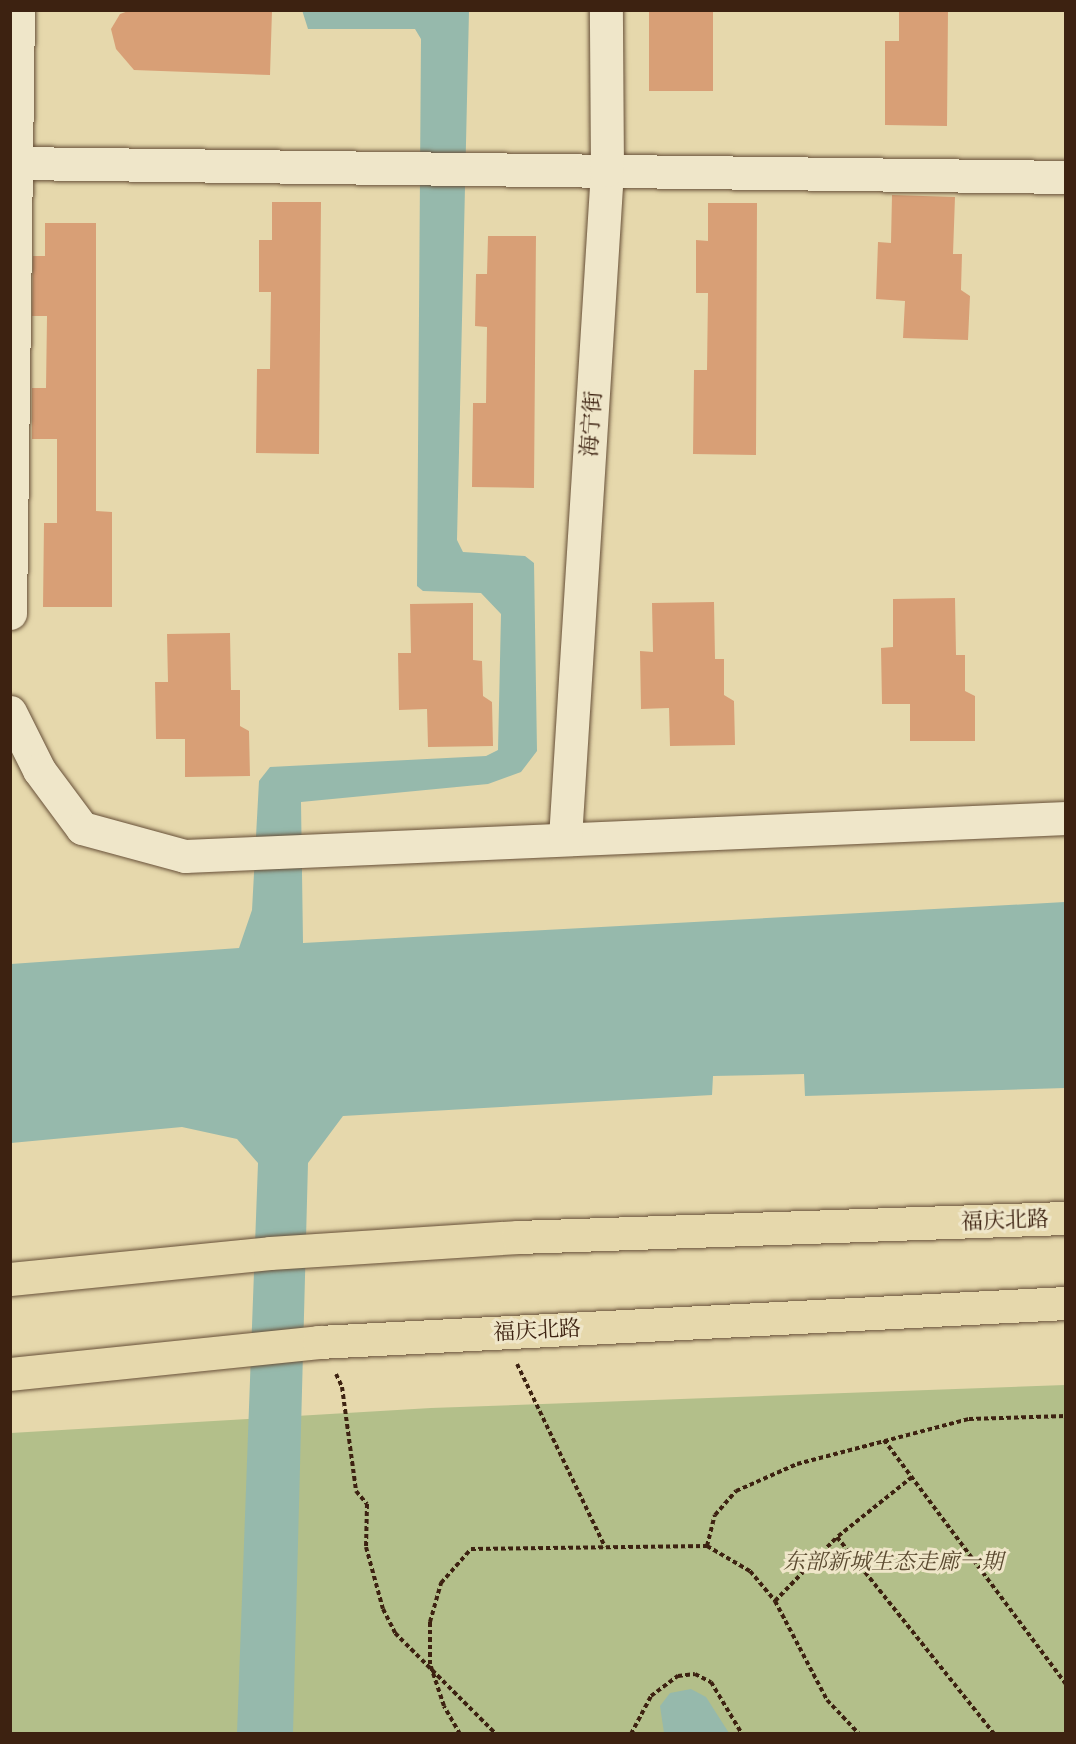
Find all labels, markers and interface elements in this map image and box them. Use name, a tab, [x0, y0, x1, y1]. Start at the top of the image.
street label: 海宁街	[576, 390, 606, 458]
street label: 福庆北路	[961, 1205, 1049, 1235]
street label: 福庆北路	[492, 1315, 582, 1345]
park label: 东部新城生态走廊一期	[783, 1549, 1003, 1575]

